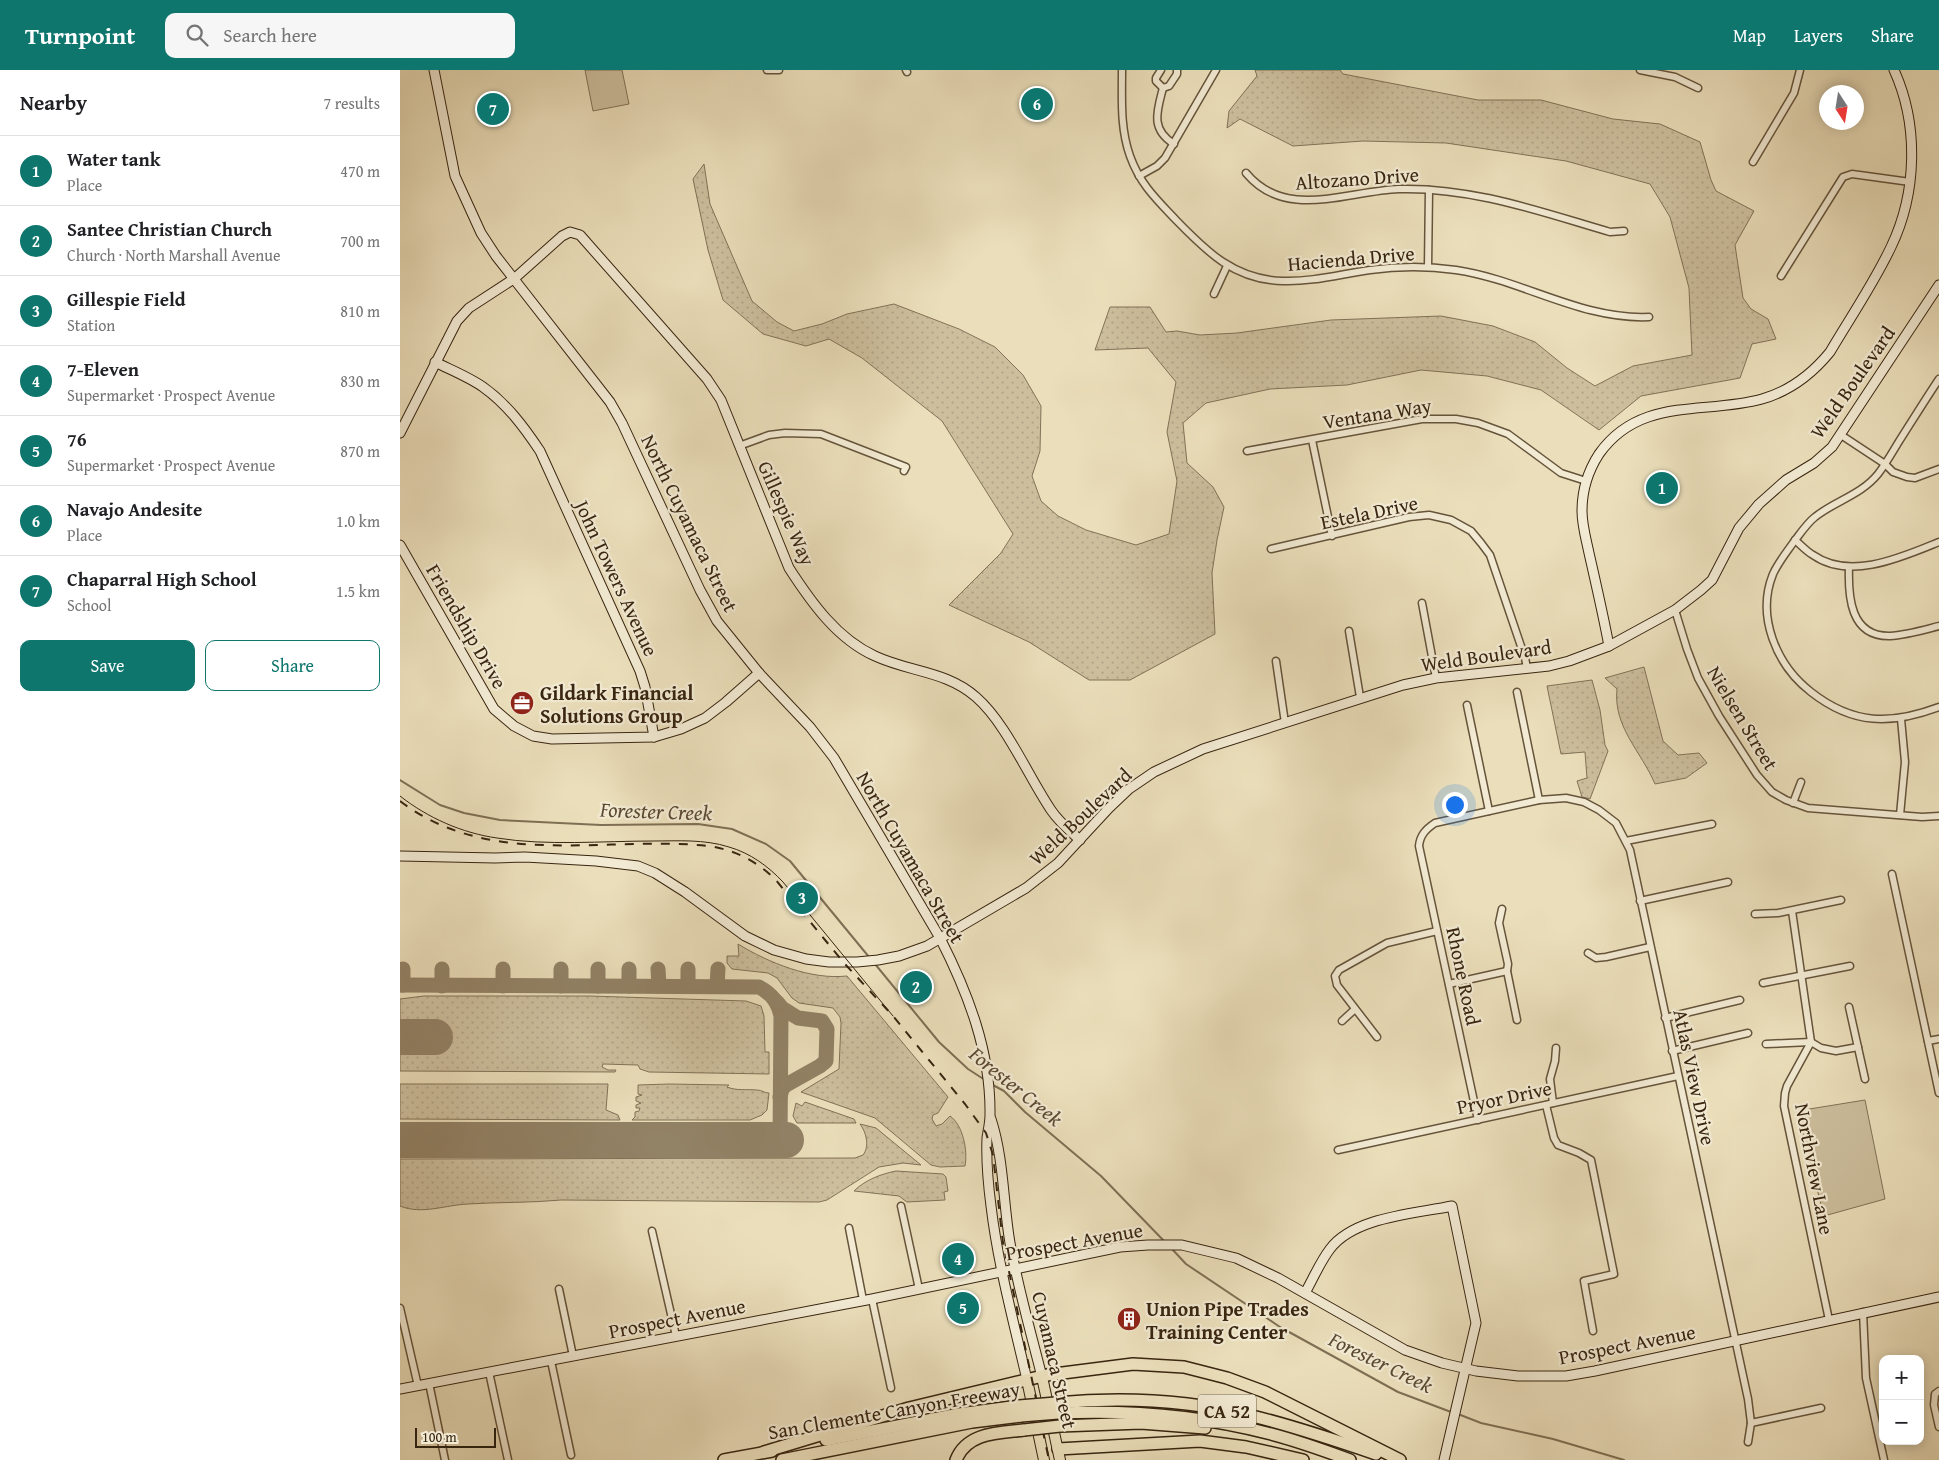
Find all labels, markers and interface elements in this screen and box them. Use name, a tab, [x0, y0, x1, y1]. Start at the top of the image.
search box	[165, 13, 515, 58]
text: Turnpoint	[25, 18, 135, 53]
icon: search	[183, 21, 211, 49]
text: Search here	[223, 21, 317, 49]
text: Map	[1733, 22, 1766, 49]
text: Layers	[1794, 22, 1843, 49]
text: Share	[1871, 22, 1914, 49]
pin: 6	[1021, 85, 1053, 123]
north arrow	[1819, 85, 1864, 130]
text: Nearby	[20, 87, 87, 118]
pin: 7	[477, 90, 509, 128]
text: 7 results	[323, 91, 380, 115]
text: Water tank	[67, 145, 161, 173]
text: 1	[32, 159, 40, 183]
text: 470 m	[340, 159, 380, 183]
street label: Altozano Drive	[1294, 159, 1420, 197]
text: Place	[67, 173, 102, 197]
text: Santee Christian Church	[67, 215, 272, 243]
text: 2	[32, 229, 40, 253]
text: 700 m	[340, 229, 380, 253]
street label: Hacienda Drive	[1286, 238, 1416, 278]
text: Church · North Marshall Avenue	[67, 243, 280, 267]
text: Gillespie Field	[67, 285, 186, 313]
text: 3	[32, 299, 40, 323]
text: 810 m	[340, 299, 380, 323]
text: Station	[67, 313, 115, 337]
street label: Weld Boulevard	[1802, 320, 1902, 444]
text: 7-Eleven	[67, 355, 139, 383]
text: 4	[32, 369, 40, 393]
text: 830 m	[340, 369, 380, 393]
text: Supermarket · Prospect Avenue	[67, 383, 275, 407]
street label: Ventana Way	[1321, 390, 1434, 436]
text: 76	[67, 425, 87, 453]
street label: North Cuyamaca Street	[634, 429, 746, 617]
text: 5	[32, 439, 40, 463]
text: 870 m	[340, 439, 380, 463]
text: Supermarket · Prospect Avenue	[67, 453, 275, 477]
street label: Gillespie Way	[751, 456, 823, 570]
pin: 1	[1646, 469, 1678, 507]
street label: Estela Drive	[1318, 488, 1420, 536]
street label: John Towers Avenue	[567, 493, 666, 661]
text: Navajo Andesite	[67, 495, 202, 523]
text: 6	[32, 509, 40, 533]
text: 1.0 km	[336, 509, 380, 533]
text: Place	[67, 523, 102, 547]
street label: Friendship Drive	[420, 558, 514, 694]
text: Chaparral High School	[67, 565, 257, 593]
text: 7	[32, 579, 40, 603]
text: 1.5 km	[336, 579, 380, 603]
text: School	[67, 593, 111, 617]
street label: Weld Boulevard	[1419, 631, 1553, 679]
button: Save	[20, 640, 195, 691]
button: Share	[205, 640, 380, 691]
street label: Nielsen Street	[1700, 660, 1786, 776]
place label: Gildark Financial Solutions Group	[540, 678, 694, 730]
office icon: Gildark Financial Solutions Group	[509, 690, 535, 716]
street label: Weld Boulevard	[1022, 760, 1138, 871]
street label: North Cuyamaca Street	[850, 766, 972, 948]
your location	[1442, 792, 1468, 818]
water label: Forester Creek	[598, 794, 713, 828]
pin: 3	[786, 879, 818, 917]
street label: Rhone Road	[1439, 924, 1489, 1028]
pin: 2	[900, 968, 932, 1006]
street label: Atlas View Drive	[1666, 1006, 1724, 1148]
water label: Forester Creek	[962, 1038, 1070, 1134]
street label: Pryor Drive	[1454, 1073, 1554, 1121]
street label: Northview Lane	[1788, 1101, 1842, 1237]
street label: Prospect Avenue	[1003, 1215, 1145, 1267]
pin: 4	[942, 1240, 974, 1278]
pin: 5	[947, 1289, 979, 1327]
street label: Cuyamaca Street	[1025, 1289, 1085, 1431]
street label: Prospect Avenue	[606, 1291, 748, 1345]
place label: Union Pipe Trades Training Center	[1146, 1294, 1309, 1346]
building icon: Union Pipe Trades Training Center	[1116, 1306, 1142, 1332]
street label: Prospect Avenue	[1556, 1317, 1698, 1371]
water label: Forester Creek	[1323, 1323, 1439, 1401]
map controls	[1879, 1355, 1924, 1445]
button: +	[1879, 1355, 1924, 1400]
street label: San Clemente Canyon Freeway	[766, 1374, 1022, 1446]
road number: CA 52	[1198, 1394, 1256, 1428]
button: −	[1879, 1400, 1924, 1445]
scale bar	[415, 1425, 496, 1448]
text: 100 m	[422, 1427, 457, 1447]

